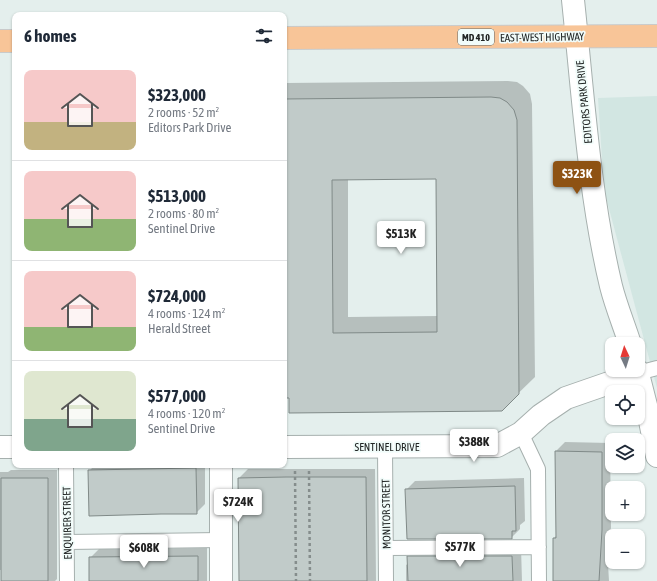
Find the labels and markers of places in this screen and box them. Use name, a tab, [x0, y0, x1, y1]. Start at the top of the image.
pin: $323K	[549, 161, 605, 195]
pin: $513K	[373, 221, 429, 255]
pin: $388K	[446, 429, 502, 463]
pin: $724K	[210, 489, 266, 523]
pin: $577K	[432, 534, 488, 568]
pin: $608K	[116, 535, 172, 569]

